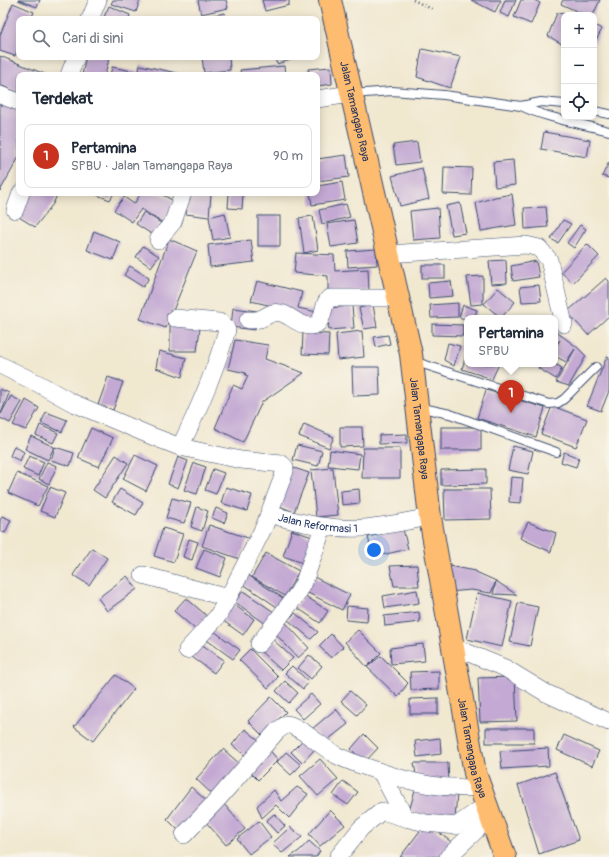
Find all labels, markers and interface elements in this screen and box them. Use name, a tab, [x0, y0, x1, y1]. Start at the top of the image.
map controls	[561, 12, 597, 120]
button: +	[561, 12, 597, 48]
search box	[16, 16, 320, 60]
icon: search	[30, 27, 52, 49]
text: Cari di sini	[62, 29, 123, 48]
button: −	[561, 48, 597, 84]
street label: Jalan Tamangapa Raya	[338, 60, 373, 163]
button: locate	[561, 84, 597, 120]
text: Terdekat	[32, 88, 93, 109]
text: Pertamina	[71, 139, 136, 158]
text: 1	[43, 148, 49, 164]
text: 90 m	[273, 148, 303, 164]
text: SPBU · Jalan Tamangapa Raya	[71, 158, 233, 174]
popup	[464, 315, 558, 367]
text: Pertamina	[478, 324, 544, 343]
text: SPBU	[478, 343, 509, 359]
street label: Jalan Tamangapa Raya	[407, 377, 432, 480]
pin: 1	[498, 380, 524, 413]
street label: Jalan Reformasi 1	[277, 510, 358, 535]
your location	[364, 540, 384, 560]
street label: Jalan Tamangapa Raya	[455, 697, 490, 800]

